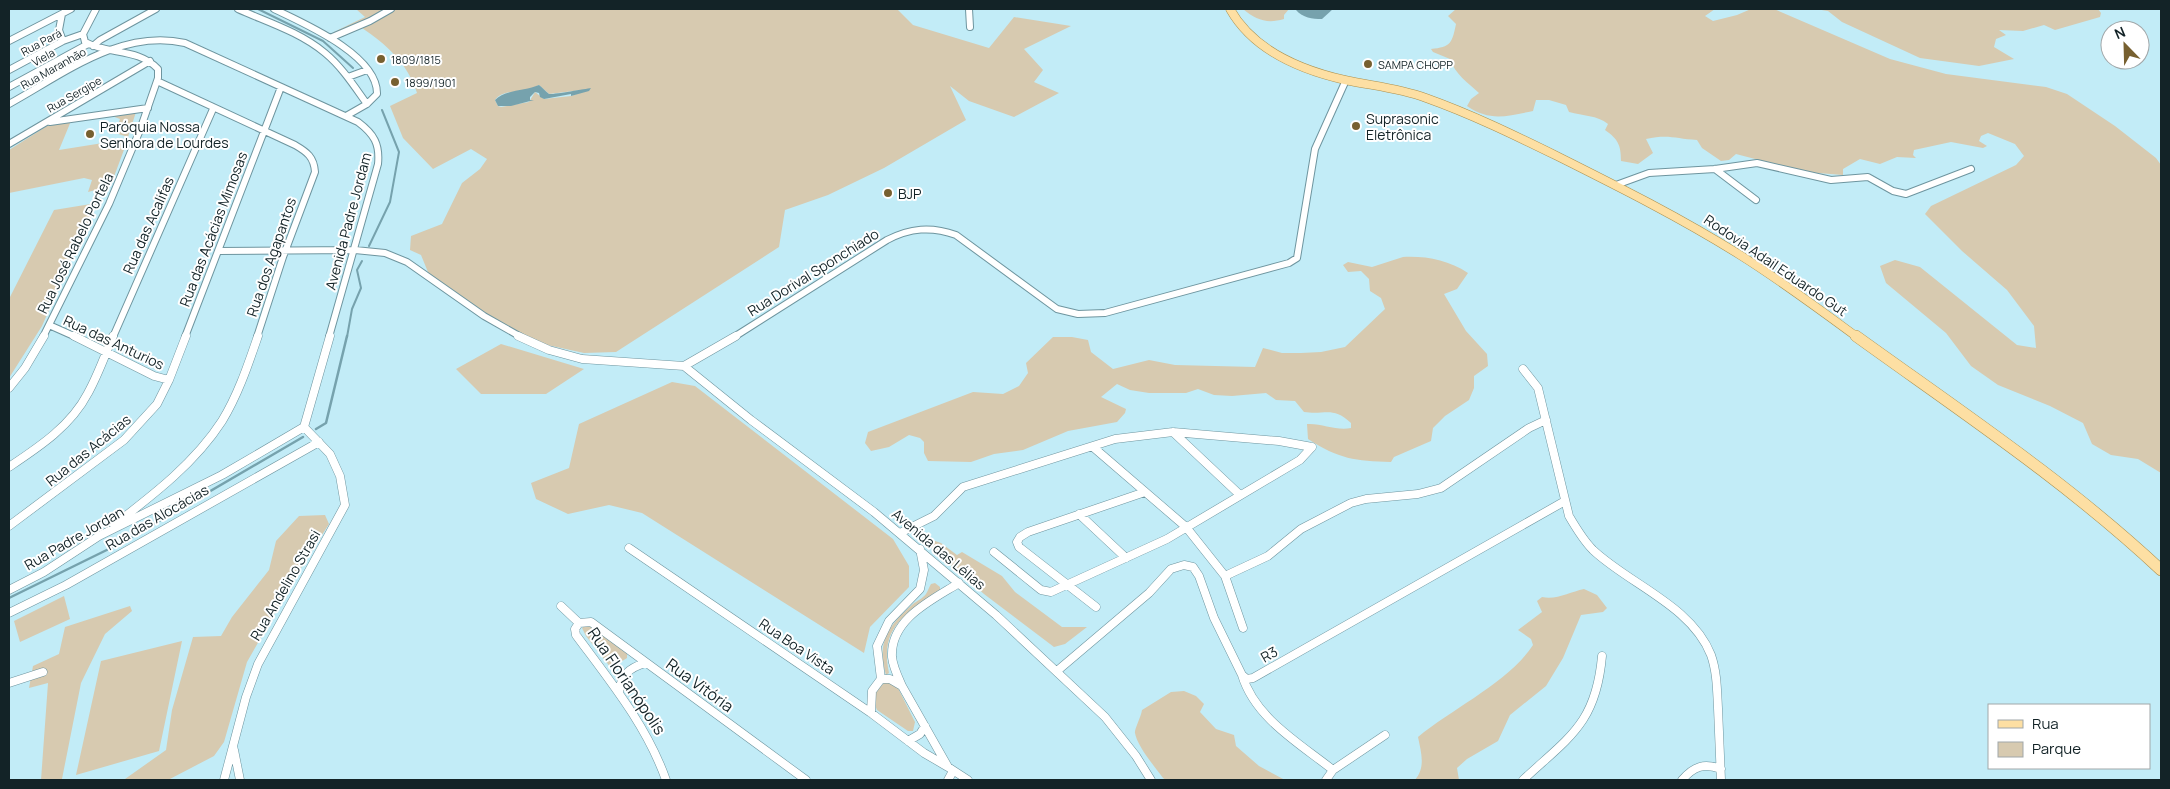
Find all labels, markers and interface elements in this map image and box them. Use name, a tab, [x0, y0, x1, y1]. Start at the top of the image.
north arrow	[2100, 20, 2150, 70]
text: N	[2111, 22, 2128, 43]
street label: Rua Pará	[18, 25, 64, 59]
street label: Rua Maranhão	[18, 44, 89, 92]
street label: Viela	[29, 45, 57, 69]
place label: 1809/1815	[391, 52, 441, 67]
marker: 1809/1815	[375, 53, 387, 65]
place label: SAMPA CHOPP	[1378, 57, 1453, 72]
marker: SAMPA CHOPP	[1362, 58, 1374, 70]
street label: Rua Sergipe	[44, 72, 105, 116]
place label: 1899/1901	[405, 75, 456, 90]
marker: 1899/1901	[389, 76, 401, 88]
place label: Suprasonic Eletrônica	[1366, 109, 1439, 144]
place label: Paróquia Nossa Senhora de Lourdes	[100, 117, 229, 152]
marker: Suprasonic Eletrônica	[1350, 120, 1362, 132]
marker: Paróquia Nossa Senhora de Lourdes	[84, 128, 96, 140]
street label: Rua das Acácias Mimosas	[175, 149, 251, 309]
street label: Avenida Padre Jordam	[321, 150, 375, 292]
street label: Rua José Rabelo Portela	[33, 169, 117, 317]
street label: Rua das Acalifas	[118, 173, 178, 277]
place label: BJP	[898, 184, 922, 203]
marker: BJP	[882, 187, 894, 199]
street label: Rua dos Agapantos	[242, 195, 300, 319]
street label: Rodovia Adail Eduardo Gut	[1701, 210, 1852, 320]
street label: Rua Dorival Sponchiado	[744, 224, 882, 320]
street label: Rua das Anturios	[61, 310, 167, 374]
street label: Rua das Acácias	[42, 410, 134, 490]
street label: Rua das Alocácias	[102, 480, 212, 554]
street label: Rua Padre Jordan	[21, 502, 127, 574]
street label: Avenida das Lélias	[888, 504, 990, 594]
street label: Rua Andelino Strasi	[246, 526, 324, 644]
street label: Rua Boa Vista	[755, 614, 839, 678]
street label: Rua Florianópolis	[583, 623, 671, 739]
street label: R3	[1257, 642, 1281, 666]
street label: Rua Vitória	[662, 653, 738, 717]
legend	[1988, 704, 2150, 769]
text: Rua	[2032, 713, 2059, 734]
text: Parque	[2032, 738, 2081, 759]

